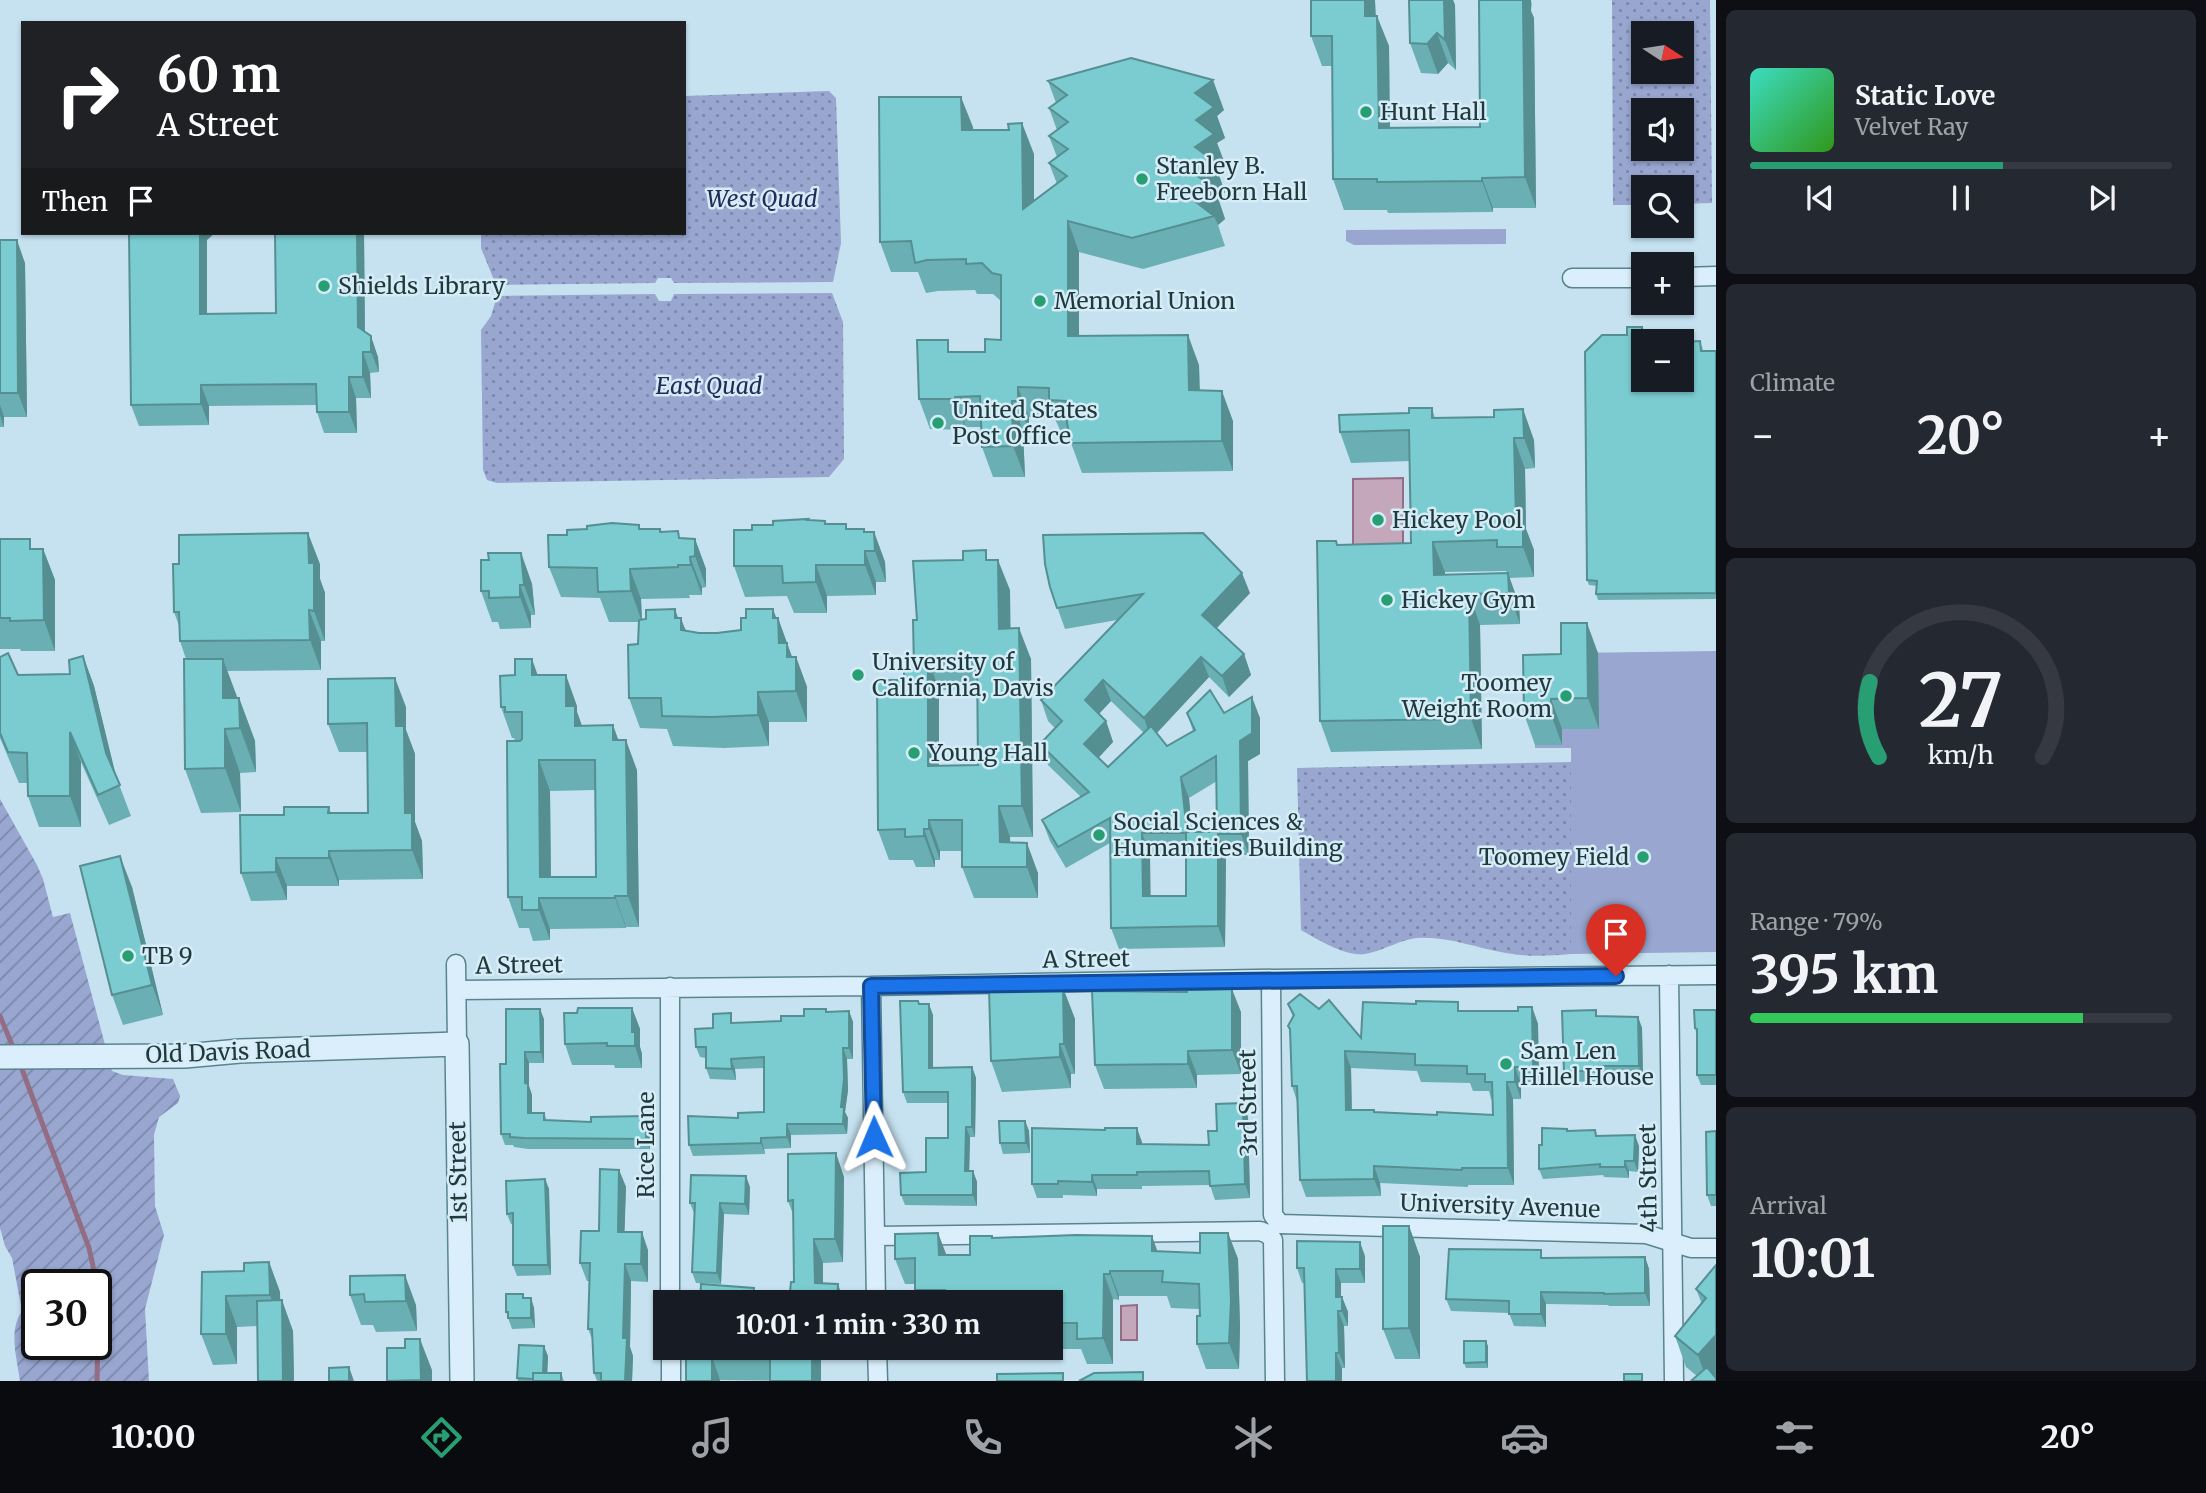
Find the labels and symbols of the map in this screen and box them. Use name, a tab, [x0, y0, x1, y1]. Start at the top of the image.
north arrow	[1631, 21, 1694, 84]
place label: Hunt Hall	[1380, 97, 1487, 126]
marker: Hunt Hall	[1358, 104, 1374, 120]
place label: Stanley B. Freeborn Hall	[1156, 151, 1307, 206]
marker: Stanley B. Freeborn Hall	[1134, 171, 1150, 187]
park label: West Quad	[707, 184, 818, 213]
place label: Shields Library	[338, 271, 506, 300]
marker: Shields Library	[316, 278, 332, 294]
place label: Memorial Union	[1054, 286, 1235, 315]
marker: Memorial Union	[1032, 293, 1048, 309]
park label: East Quad	[656, 371, 763, 400]
place label: United States Post Office	[952, 395, 1098, 450]
marker: United States Post Office	[930, 415, 946, 431]
place label: Hickey Pool	[1392, 505, 1523, 534]
marker: Hickey Pool	[1370, 512, 1386, 528]
place label: Hickey Gym	[1401, 585, 1536, 614]
marker: Hickey Gym	[1379, 592, 1395, 608]
place label: University of California, Davis	[872, 647, 1054, 702]
marker: University of California, Davis	[850, 667, 866, 683]
place label: Toomey Weight Room	[1401, 668, 1553, 723]
marker: Toomey Weight Room	[1558, 688, 1574, 704]
place label: Young Hall	[927, 738, 1048, 767]
marker: Young Hall	[906, 745, 922, 761]
place label: Social Sciences & Humanities Building	[1113, 807, 1343, 862]
marker: Social Sciences & Humanities Building	[1091, 827, 1107, 843]
place label: Toomey Field	[1479, 842, 1629, 871]
marker: Toomey Field	[1635, 849, 1651, 865]
pin	[1586, 904, 1646, 976]
place label: TB 9	[142, 941, 193, 970]
street label: A Street	[1041, 943, 1130, 974]
marker: TB 9	[120, 948, 136, 964]
street label: A Street	[474, 949, 563, 980]
street label: Old Davis Road	[145, 1034, 311, 1069]
place label: Sam Len Hillel House	[1520, 1036, 1654, 1091]
street label: 3rd Street	[1232, 1049, 1263, 1157]
marker: Sam Len Hillel House	[1498, 1056, 1514, 1072]
street label: Rice Lane	[631, 1092, 660, 1198]
position arrow	[837, 1100, 911, 1174]
street label: 1st Street	[442, 1121, 473, 1223]
street label: 4th Street	[1632, 1123, 1663, 1233]
street label: University Avenue	[1399, 1188, 1601, 1223]
speed limit sign: 30	[21, 1269, 112, 1360]

